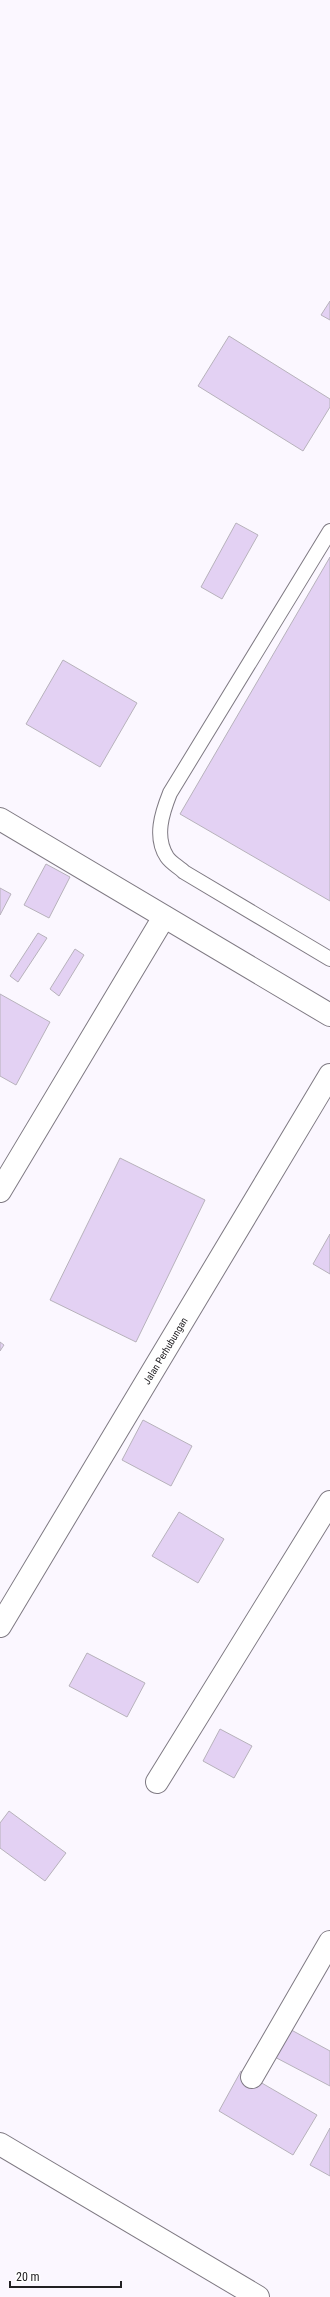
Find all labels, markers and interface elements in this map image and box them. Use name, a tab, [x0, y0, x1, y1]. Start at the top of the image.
street label: Jalan Perhubungan	[141, 1315, 189, 1386]
scale bar	[10, 2263, 121, 2289]
text: 20 m	[16, 2270, 40, 2284]

